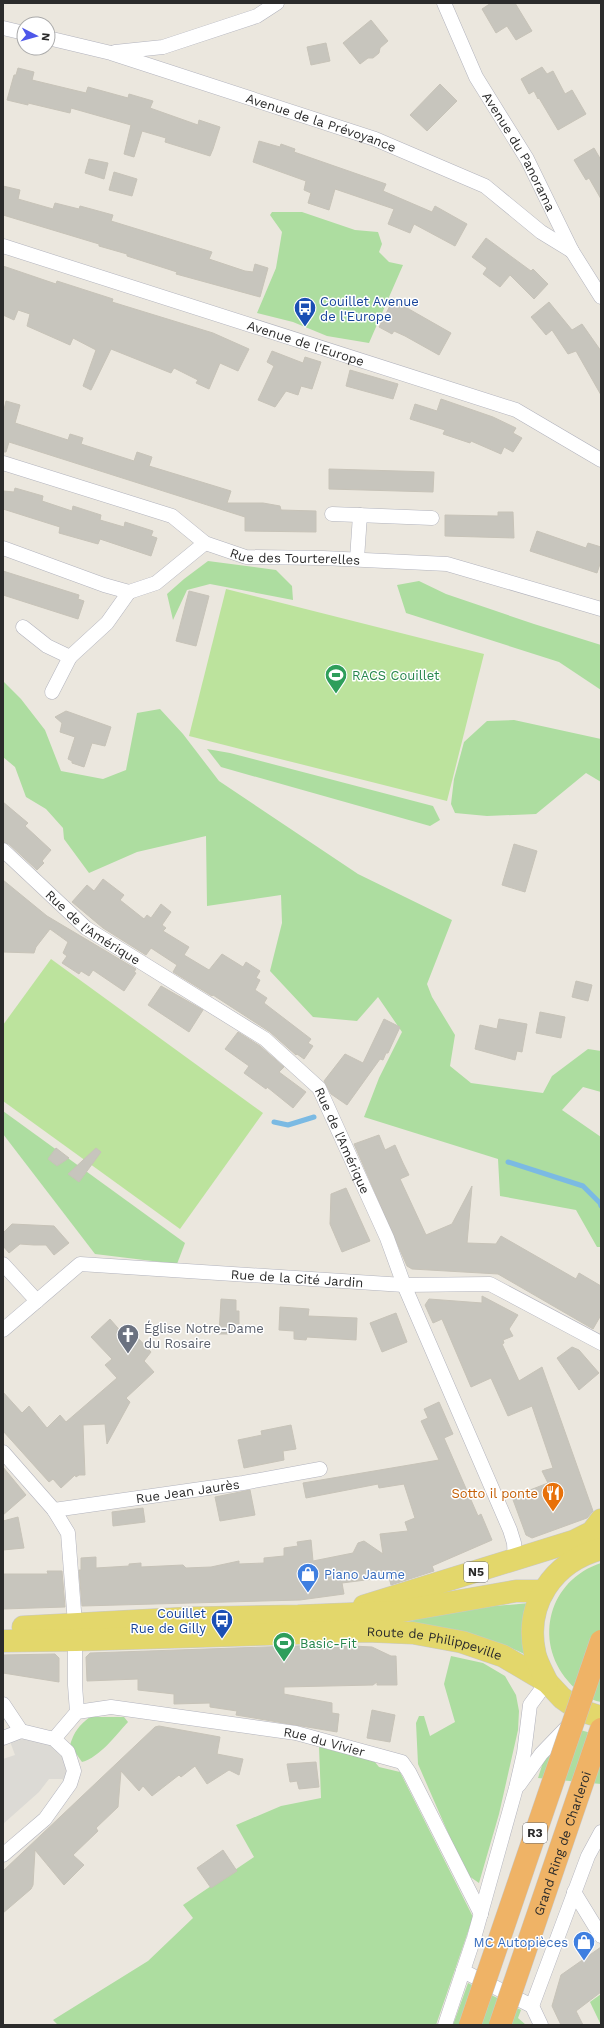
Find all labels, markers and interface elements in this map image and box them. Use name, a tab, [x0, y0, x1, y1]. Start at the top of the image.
north arrow	[16, 16, 56, 56]
text: N	[39, 32, 52, 42]
street label: Avenue du Panorama	[480, 89, 559, 214]
street label: Avenue de la Prévoyance	[244, 90, 399, 155]
place label: Couillet Avenue de l'Europe	[320, 294, 419, 324]
bus stop icon: Couillet Avenue de l'Europe	[292, 295, 318, 328]
street label: Avenue de l'Europe	[245, 317, 366, 369]
street label: Rue des Tourterelles	[228, 545, 361, 567]
sports icon: RACS Couillet	[323, 662, 349, 695]
place label: RACS Couillet	[352, 668, 440, 683]
street label: Rue de l'Amérique	[43, 887, 143, 967]
street label: Rue de l'Amérique	[312, 1085, 373, 1196]
street label: Rue de la Cité Jardin	[230, 1266, 364, 1290]
place label: Église Notre-Dame du Rosaire	[144, 1320, 264, 1351]
church icon: Église Notre-Dame du Rosaire	[115, 1322, 141, 1355]
street label: Rue Jean Jaurès	[135, 1476, 241, 1506]
restaurant icon: Sotto il ponte	[540, 1480, 566, 1513]
place label: Sotto il ponte	[451, 1486, 538, 1501]
shop icon: Piano Jaume	[295, 1561, 321, 1594]
road number: N5	[464, 1562, 488, 1582]
place label: Piano Jaume	[324, 1567, 405, 1582]
place label: Couillet Rue de Gilly	[130, 1606, 207, 1636]
bus stop icon: Couillet Rue de Gilly	[209, 1607, 235, 1640]
street label: Route de Philippeville	[366, 1623, 504, 1663]
sports icon: Basic-Fit	[271, 1630, 297, 1663]
place label: Basic-Fit	[300, 1636, 357, 1651]
street label: Rue du Vivier	[283, 1724, 367, 1759]
street label: Grand Ring de Charleroi	[530, 1769, 594, 1917]
road number: R3	[523, 1823, 547, 1843]
shop icon: MC Autopièces	[571, 1929, 597, 1962]
place label: MC Autopièces	[474, 1935, 568, 1950]

